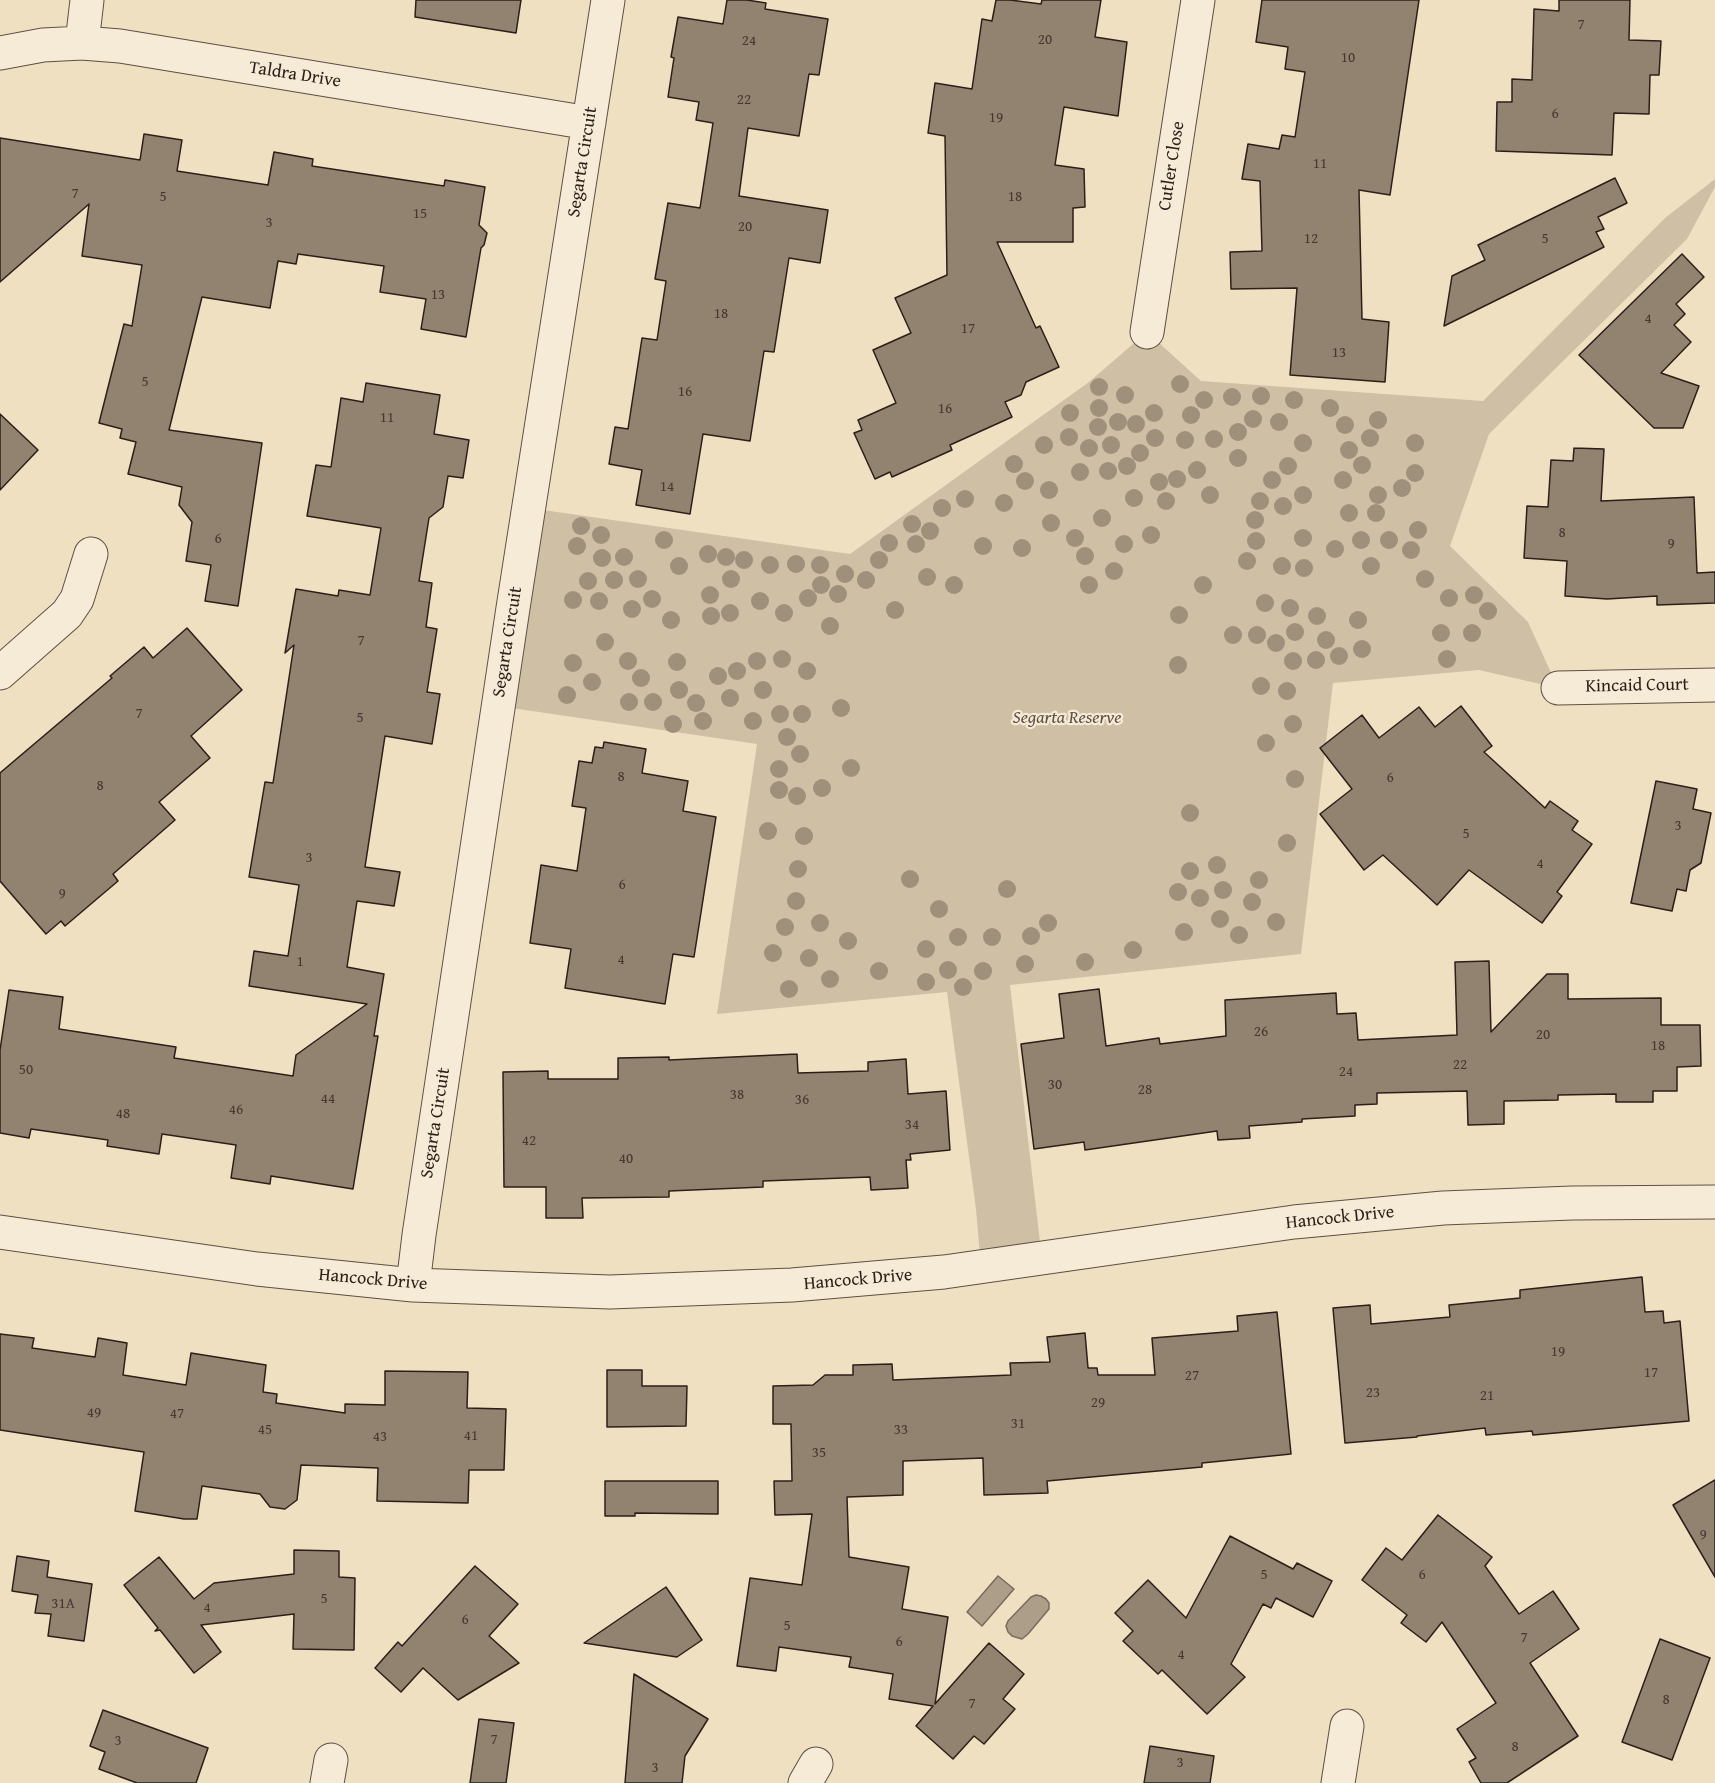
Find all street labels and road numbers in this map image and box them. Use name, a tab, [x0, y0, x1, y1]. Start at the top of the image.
street label: Taldra Drive	[248, 57, 342, 93]
street label: Segarta Circuit	[564, 105, 602, 219]
street label: Cutler Close	[1154, 120, 1190, 212]
street label: Segarta Circuit	[489, 585, 527, 699]
street label: Kincaid Court	[1585, 674, 1689, 698]
street label: Segarta Circuit	[417, 1066, 455, 1180]
street label: Hancock Drive	[1285, 1202, 1395, 1234]
street label: Hancock Drive	[318, 1264, 428, 1296]
street label: Hancock Drive	[803, 1264, 913, 1296]

